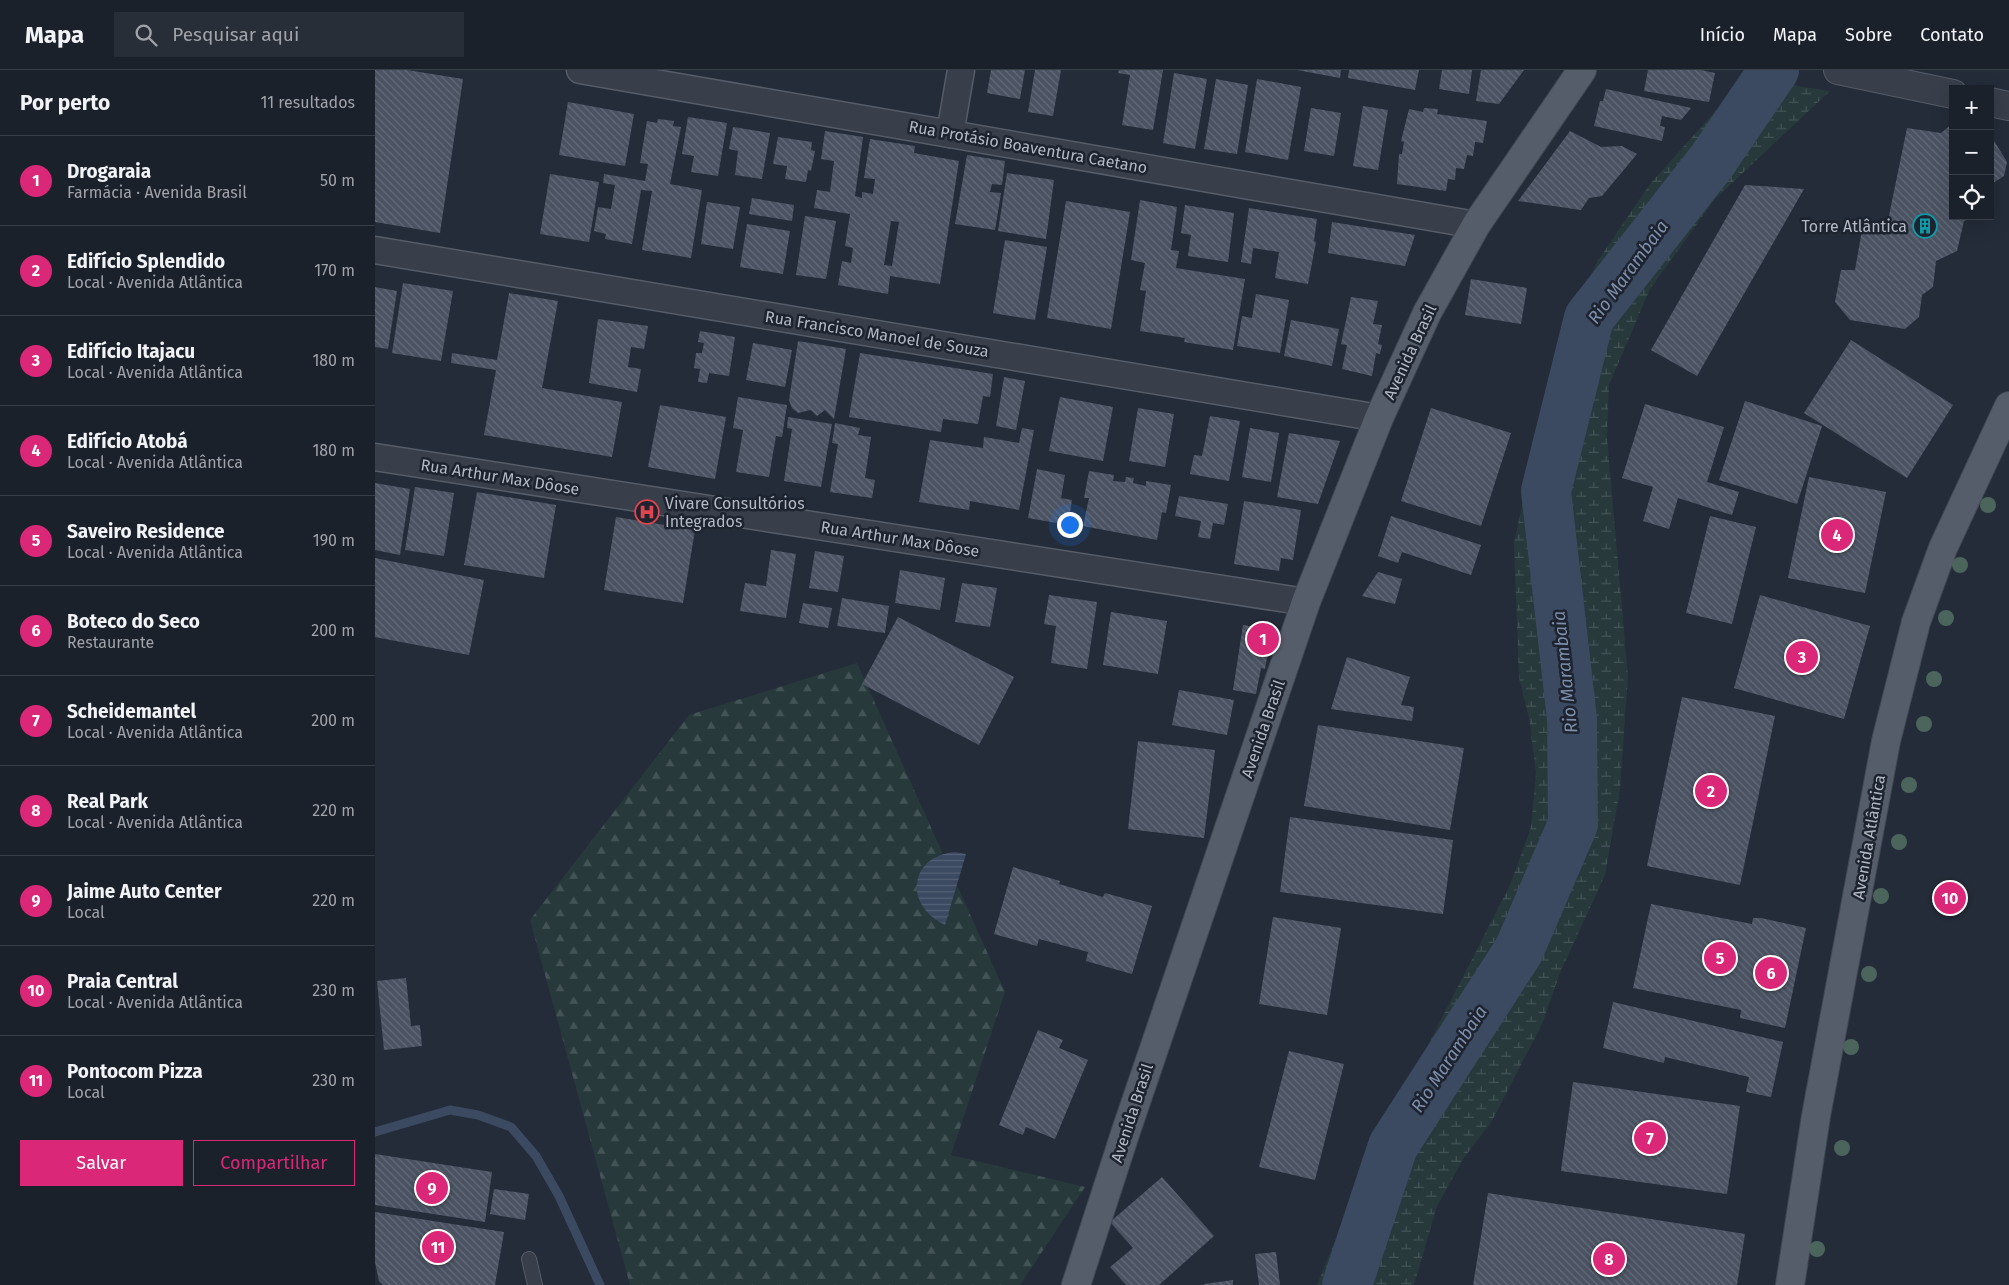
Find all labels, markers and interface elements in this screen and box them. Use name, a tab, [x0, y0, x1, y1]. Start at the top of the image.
search box	[114, 12, 464, 57]
text: Mapa	[25, 21, 84, 49]
icon: search	[132, 21, 160, 49]
text: Pesquisar aqui	[172, 23, 299, 46]
text: Início	[1700, 24, 1745, 46]
text: Mapa	[1773, 24, 1817, 46]
text: Sobre	[1845, 24, 1892, 46]
text: Contato	[1920, 24, 1984, 46]
map controls	[1949, 85, 1994, 220]
button: +	[1949, 85, 1994, 130]
text: Por perto	[20, 90, 110, 116]
text: 11 resultados	[260, 93, 355, 112]
street label: Rua Protásio Boaventura Caetano	[907, 117, 1149, 177]
button: −	[1949, 130, 1994, 175]
text: Drogaraia	[67, 160, 151, 183]
text: 1	[32, 171, 40, 190]
text: 50 m	[320, 171, 355, 190]
button: locate	[1949, 175, 1994, 220]
text: Farmácia · Avenida Brasil	[67, 183, 247, 202]
building icon: Torre Atlântica	[1912, 213, 1938, 239]
water label: Rio Marambaia	[1583, 216, 1673, 328]
place label: Torre Atlântica	[1801, 217, 1907, 236]
text: Edifício Splendido	[67, 250, 225, 273]
text: 2	[32, 261, 40, 280]
text: 170 m	[314, 261, 355, 280]
text: Local · Avenida Atlântica	[67, 273, 243, 292]
street label: Avenida Brasil	[1380, 301, 1440, 403]
street label: Rua Francisco Manoel de Souza	[764, 307, 990, 361]
text: Edifício Itajacu	[67, 340, 195, 363]
text: 3	[32, 351, 40, 370]
text: 180 m	[312, 351, 355, 370]
text: Local · Avenida Atlântica	[67, 363, 243, 382]
text: Edifício Atobá	[67, 430, 188, 453]
text: 4	[31, 441, 41, 460]
text: 180 m	[312, 441, 355, 460]
text: Local · Avenida Atlântica	[67, 453, 243, 472]
street label: Rua Arthur Max Dôose	[419, 455, 581, 499]
place label: Vivare Consultórios Integrados	[665, 494, 805, 531]
hospital icon: Vivare Consultórios Integrados	[634, 499, 660, 525]
your location	[1057, 512, 1083, 538]
pin: 4	[1821, 516, 1853, 554]
street label: Rua Arthur Max Dôose	[819, 517, 981, 561]
text: Saveiro Residence	[67, 520, 225, 543]
text: 5	[32, 531, 40, 550]
text: 190 m	[313, 531, 355, 550]
text: Local · Avenida Atlântica	[67, 543, 243, 562]
text: Boteco do Seco	[67, 610, 200, 633]
water label: Rio Marambaia	[1548, 610, 1582, 734]
pin: 1	[1247, 620, 1279, 658]
text: 6	[31, 621, 41, 640]
text: 200 m	[311, 621, 355, 640]
text: Restaurante	[67, 633, 154, 652]
pin: 3	[1786, 638, 1818, 676]
street label: Avenida Brasil	[1237, 677, 1289, 781]
text: Scheidemantel	[67, 700, 196, 723]
text: 7	[32, 711, 40, 730]
text: 200 m	[311, 711, 355, 730]
text: Local · Avenida Atlântica	[67, 723, 243, 742]
pin: 2	[1695, 772, 1727, 810]
street label: Avenida Atlântica	[1849, 773, 1889, 901]
text: Real Park	[67, 790, 148, 813]
text: 8	[31, 801, 41, 820]
text: 220 m	[312, 801, 355, 820]
text: Local · Avenida Atlântica	[67, 813, 243, 832]
pin: 10	[1934, 879, 1966, 917]
text: Jaime Auto Center	[67, 880, 222, 903]
text: 9	[32, 891, 40, 910]
text: 220 m	[312, 891, 355, 910]
text: Local	[67, 903, 105, 922]
pin: 5	[1704, 939, 1736, 977]
pin: 6	[1755, 954, 1787, 992]
text: Praia Central	[67, 970, 178, 993]
text: 10	[28, 981, 44, 1000]
text: 230 m	[312, 981, 355, 1000]
text: Local · Avenida Atlântica	[67, 993, 243, 1012]
water label: Rio Marambaia	[1406, 1002, 1492, 1116]
text: Pontocom Pizza	[67, 1060, 203, 1083]
street label: Avenida Brasil	[1107, 1061, 1157, 1165]
text: 11	[29, 1071, 43, 1090]
text: 230 m	[312, 1071, 355, 1090]
text: Local	[67, 1083, 105, 1102]
pin: 7	[1634, 1119, 1666, 1157]
button: Salvar	[20, 1140, 183, 1186]
button: Compartilhar	[193, 1140, 355, 1186]
pin: 9	[416, 1169, 448, 1207]
pin: 11	[422, 1228, 454, 1266]
pin: 8	[1593, 1240, 1625, 1278]

